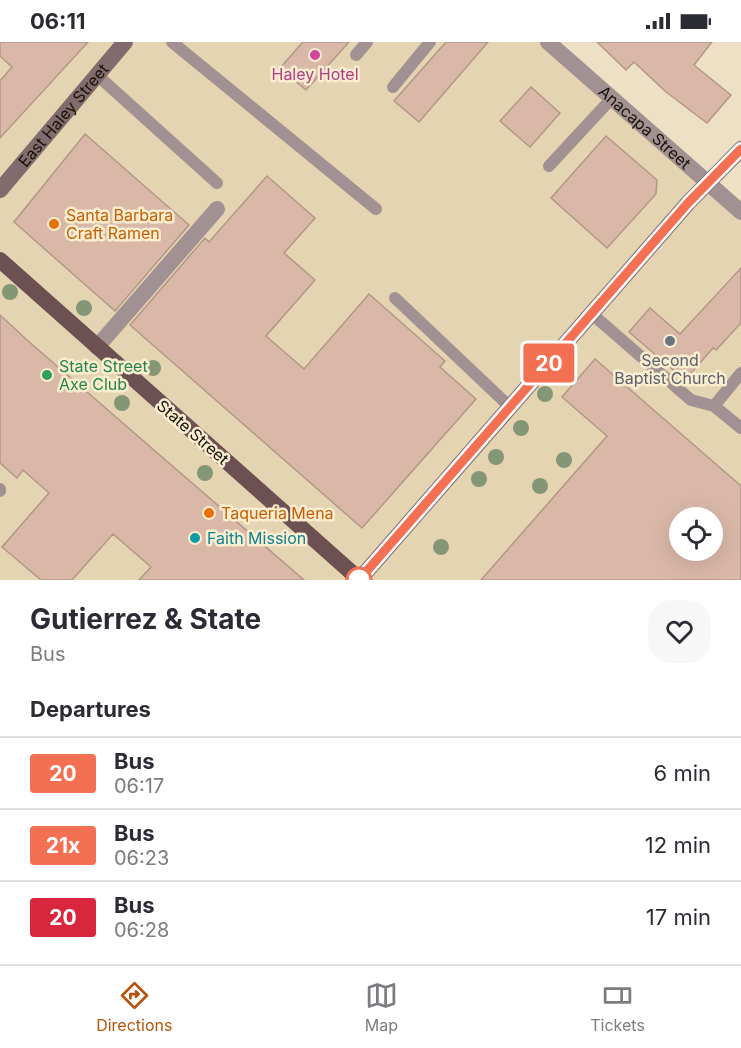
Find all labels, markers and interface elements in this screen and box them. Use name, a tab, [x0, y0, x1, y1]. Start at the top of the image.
text: 06:11	[30, 8, 85, 34]
marker: Haley Hotel	[308, 48, 322, 62]
street label: East Haley Street	[14, 59, 113, 171]
place label: Haley Hotel	[271, 64, 359, 84]
street label: Anacapa Street	[595, 81, 695, 173]
place label: Santa Barbara Craft Ramen	[66, 205, 173, 243]
marker: Santa Barbara Craft Ramen	[47, 217, 61, 231]
marker: Second Baptist Church	[663, 334, 677, 348]
line badge: 20	[522, 344, 576, 382]
place label: Second Baptist Church	[614, 350, 726, 388]
text: 20	[535, 351, 563, 376]
place label: State Street Axe Club	[59, 356, 148, 394]
marker: State Street Axe Club	[40, 368, 54, 382]
street label: State Street	[153, 395, 233, 469]
place label: Taqueria Mena	[221, 503, 334, 523]
marker: Taqueria Mena	[202, 506, 216, 520]
map controls	[669, 507, 723, 561]
button: locate	[669, 507, 723, 561]
place label: Faith Mission	[207, 528, 306, 548]
marker: Faith Mission	[188, 531, 202, 545]
unlabelled marker	[346, 567, 372, 593]
button: heart	[648, 600, 711, 663]
text: Gutierrez & State	[30, 602, 261, 636]
text: Bus	[30, 642, 65, 666]
text: Departures	[30, 696, 151, 722]
text: Bus	[114, 748, 155, 774]
text: 6 min	[654, 760, 711, 786]
text: 20	[49, 761, 77, 786]
text: 06:17	[114, 774, 164, 798]
text: Bus	[114, 820, 155, 846]
text: 12 min	[645, 832, 711, 858]
text: 21x	[46, 833, 80, 858]
text: 06:23	[114, 846, 169, 870]
text: Bus	[114, 892, 155, 918]
text: 17 min	[646, 904, 711, 930]
text: 20	[49, 905, 77, 930]
text: 06:28	[114, 918, 169, 942]
tab: Directions	[96, 979, 172, 1035]
tab: Map	[365, 979, 398, 1035]
tab: Tickets	[590, 979, 645, 1035]

